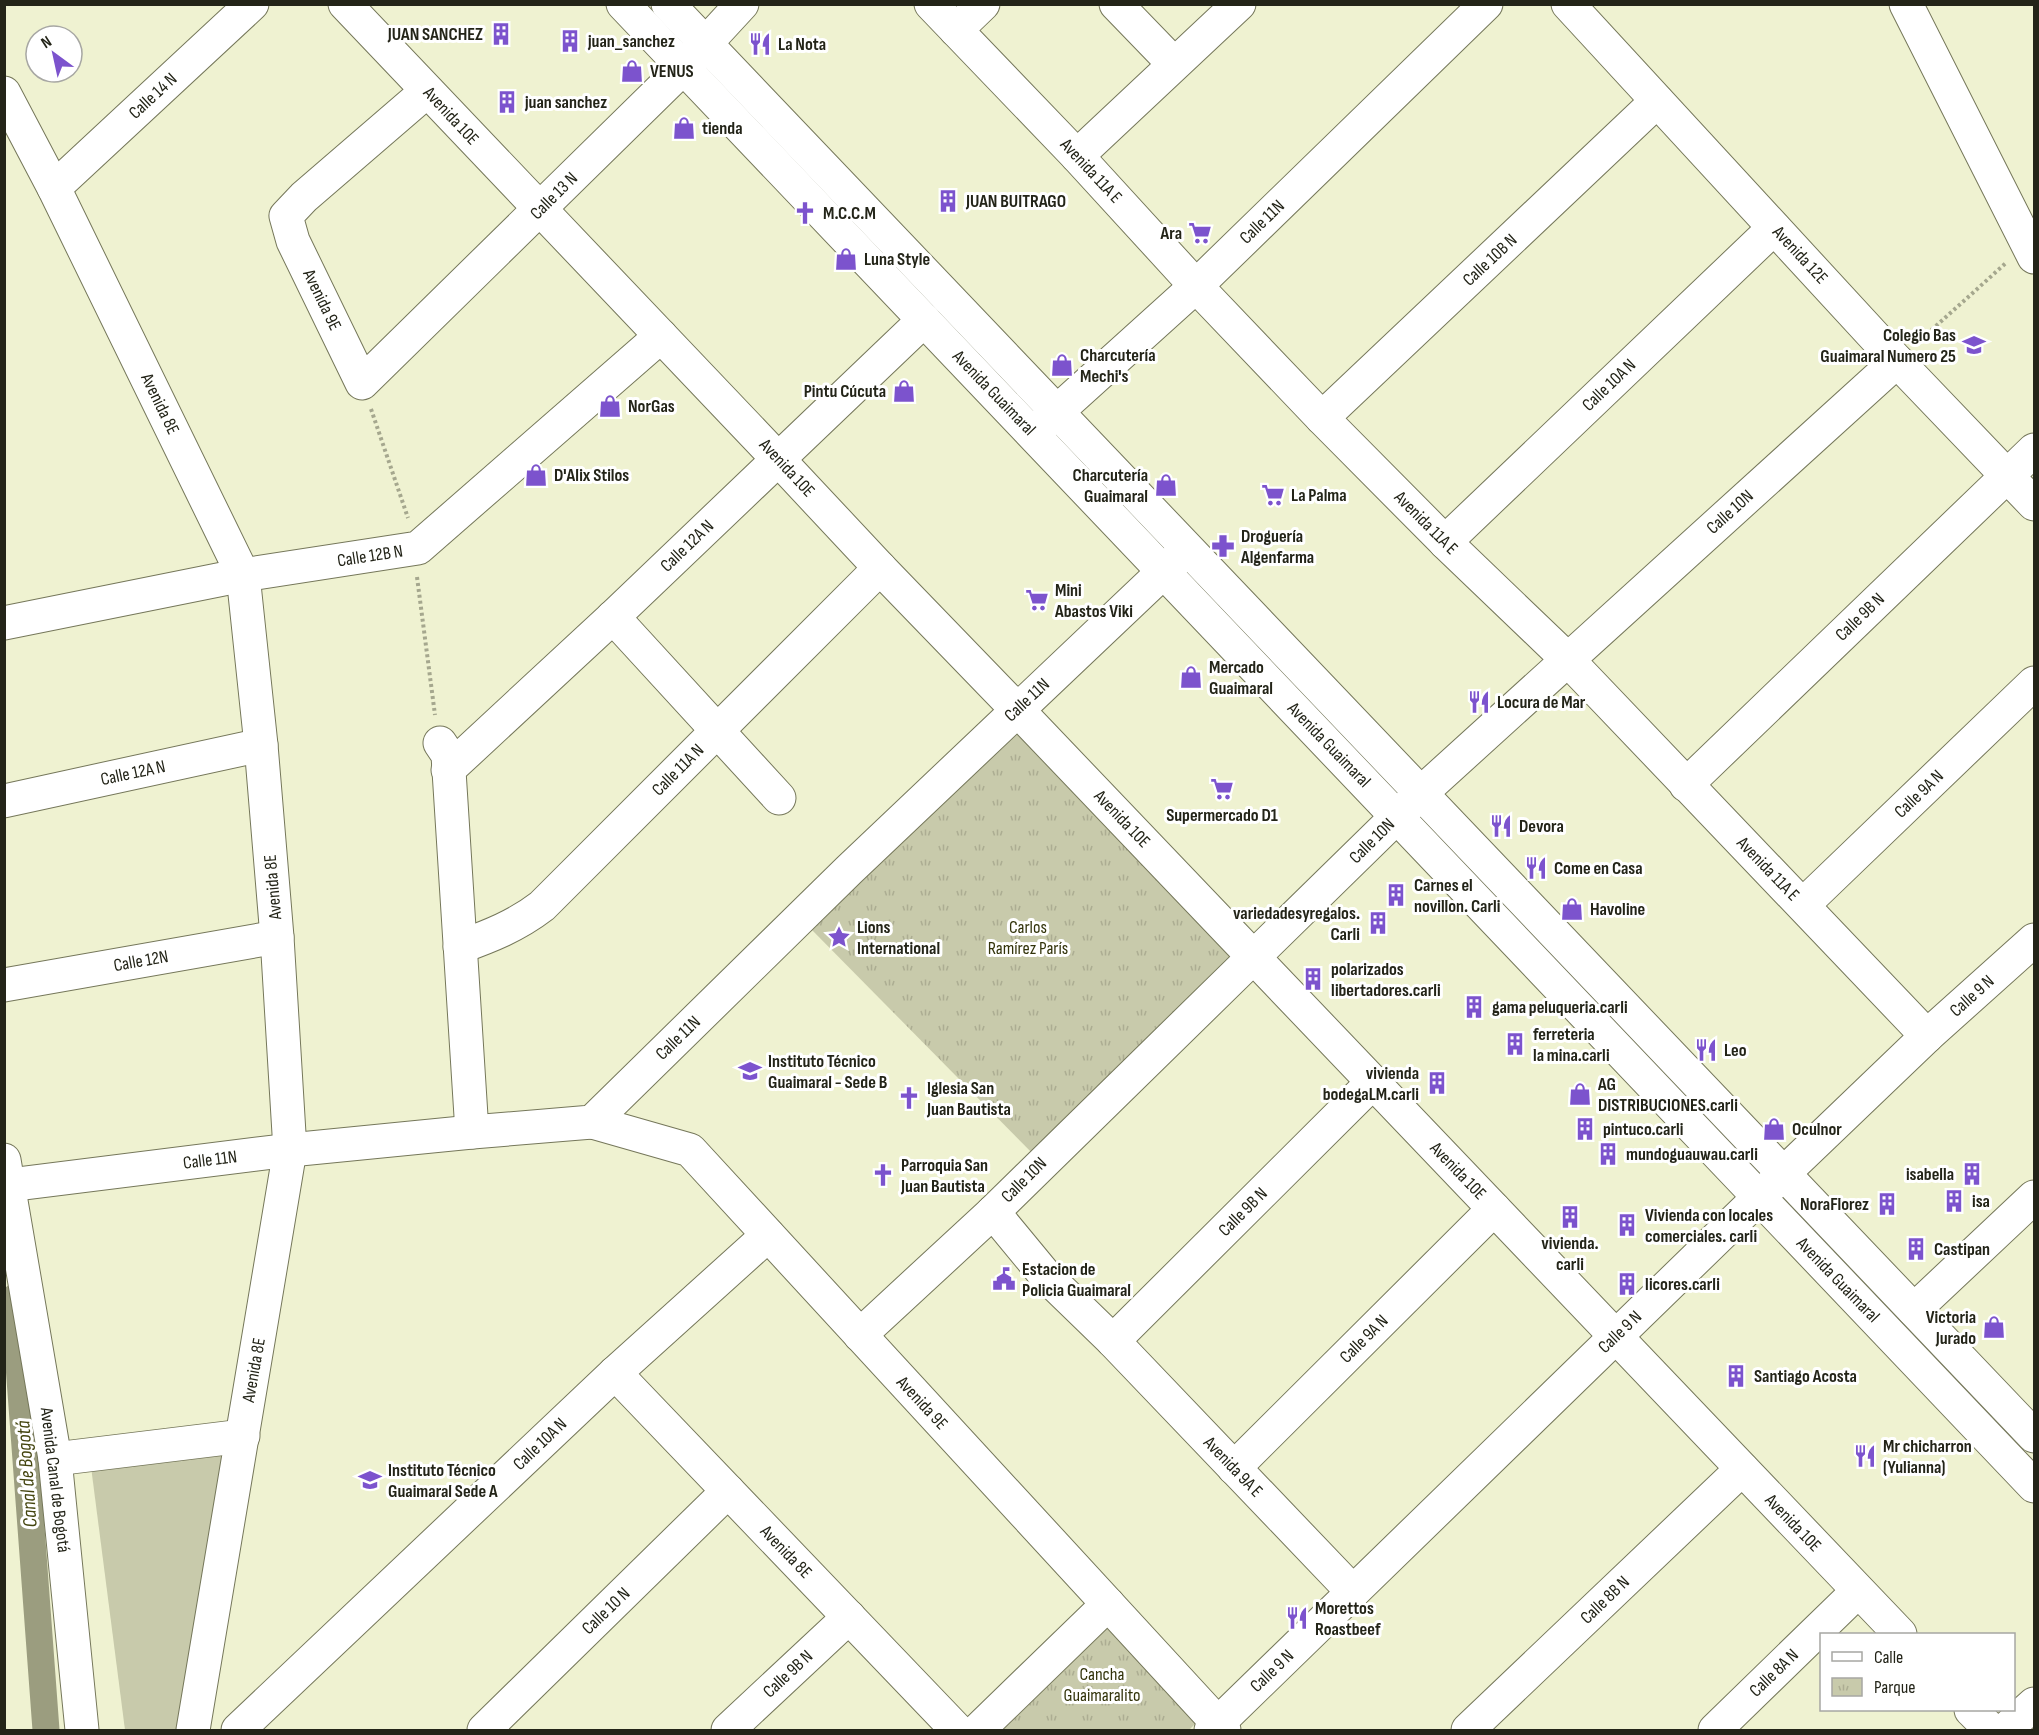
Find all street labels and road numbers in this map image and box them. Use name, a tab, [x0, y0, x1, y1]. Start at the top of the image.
street label: Calle 14 N	[125, 69, 181, 123]
street label: Avenida 10E	[418, 82, 483, 149]
street label: Avenida 11A E	[1055, 134, 1126, 208]
street label: Calle 13 N	[526, 168, 582, 224]
street label: Calle 11N	[1235, 196, 1289, 248]
street label: Avenida 12E	[1767, 221, 1832, 288]
street label: Calle 10B N	[1459, 230, 1521, 290]
street label: Avenida 9E	[298, 265, 346, 334]
street label: Avenida Guaimaral	[947, 345, 1040, 440]
street label: Calle 10A N	[1578, 354, 1640, 416]
street label: Avenida 8E	[136, 369, 184, 438]
street label: Avenida 10E	[754, 434, 819, 501]
street label: Avenida 11A E	[1389, 486, 1462, 559]
street label: Calle 10N	[1702, 486, 1758, 538]
street label: Calle 12A N	[656, 516, 718, 576]
street label: Calle 12B N	[336, 540, 404, 572]
street label: Calle 9B N	[1831, 589, 1889, 645]
street label: Calle 11N	[1000, 674, 1054, 726]
street label: Avenida Guaimaral	[1282, 697, 1375, 792]
street label: Calle 11A N	[648, 740, 708, 800]
street label: Calle 12A N	[99, 756, 167, 790]
street label: Calle 9A N	[1890, 766, 1948, 822]
street label: Avenida 10E	[1089, 785, 1154, 852]
street label: Calle 10N	[1345, 814, 1399, 868]
street label: Avenida 11A E	[1732, 832, 1804, 905]
street label: Avenida 8E	[260, 854, 286, 921]
street label: Calle 12N	[112, 946, 170, 976]
street label: Calle 9 N	[1946, 971, 1998, 1021]
street label: Calle 11N	[651, 1012, 705, 1064]
street label: Avenida 10E	[1425, 1137, 1490, 1204]
street label: Calle 11N	[182, 1146, 238, 1174]
street label: Calle 10N	[997, 1153, 1051, 1207]
street label: Calle 9B N	[1214, 1183, 1272, 1241]
street label: Avenida Guaimaral	[1791, 1232, 1884, 1327]
street label: Calle 9 N	[1594, 1306, 1646, 1358]
street label: Calle 9A N	[1335, 1310, 1393, 1368]
street label: Avenida 8E	[238, 1336, 270, 1405]
street label: Avenida 9E	[891, 1371, 952, 1434]
street label: Avenida Canal de Bogotá	[36, 1405, 74, 1554]
street label: Calle 10A N	[509, 1413, 571, 1475]
street label: Avenida 9A E	[1198, 1432, 1267, 1502]
street label: Avenida 10E	[1760, 1489, 1825, 1556]
street label: Avenida 8E	[755, 1521, 816, 1583]
street label: Calle 8B N	[1576, 1572, 1634, 1628]
street label: Calle 10 N	[578, 1583, 634, 1639]
street label: Calle 9 N	[1246, 1645, 1298, 1697]
street label: Calle 8A N	[1745, 1645, 1803, 1701]
street label: Calle 9B N	[759, 1646, 817, 1702]

